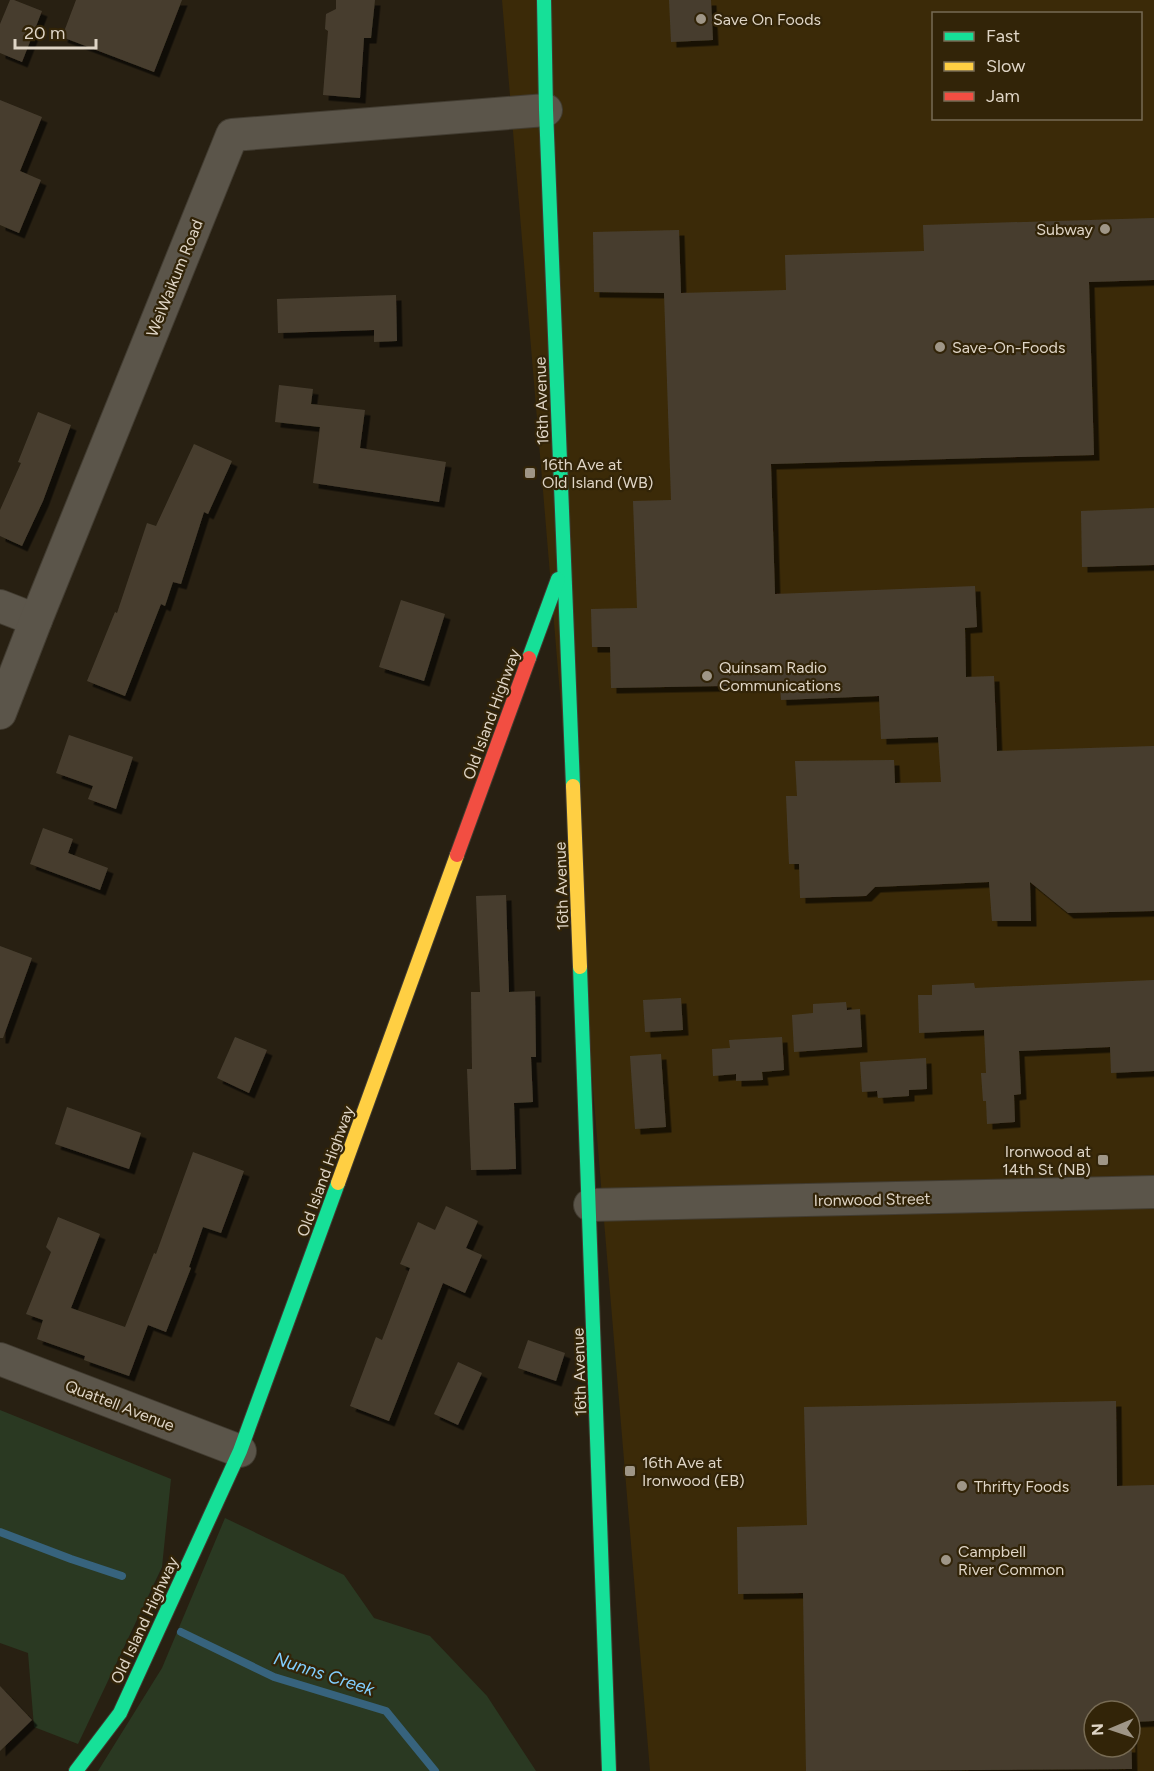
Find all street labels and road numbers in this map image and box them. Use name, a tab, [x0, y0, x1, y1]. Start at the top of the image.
street label: WeiWaikum Road	[142, 217, 207, 340]
street label: 16th Avenue	[530, 356, 553, 446]
street label: Old Island Highway	[459, 646, 524, 782]
street label: 16th Avenue	[550, 841, 573, 931]
street label: Old Island Highway	[293, 1103, 358, 1239]
street label: Ironwood Street	[813, 1189, 931, 1210]
street label: 16th Avenue	[568, 1327, 591, 1417]
street label: Quattell Avenue	[63, 1376, 177, 1435]
street label: Old Island Highway	[107, 1553, 182, 1687]

